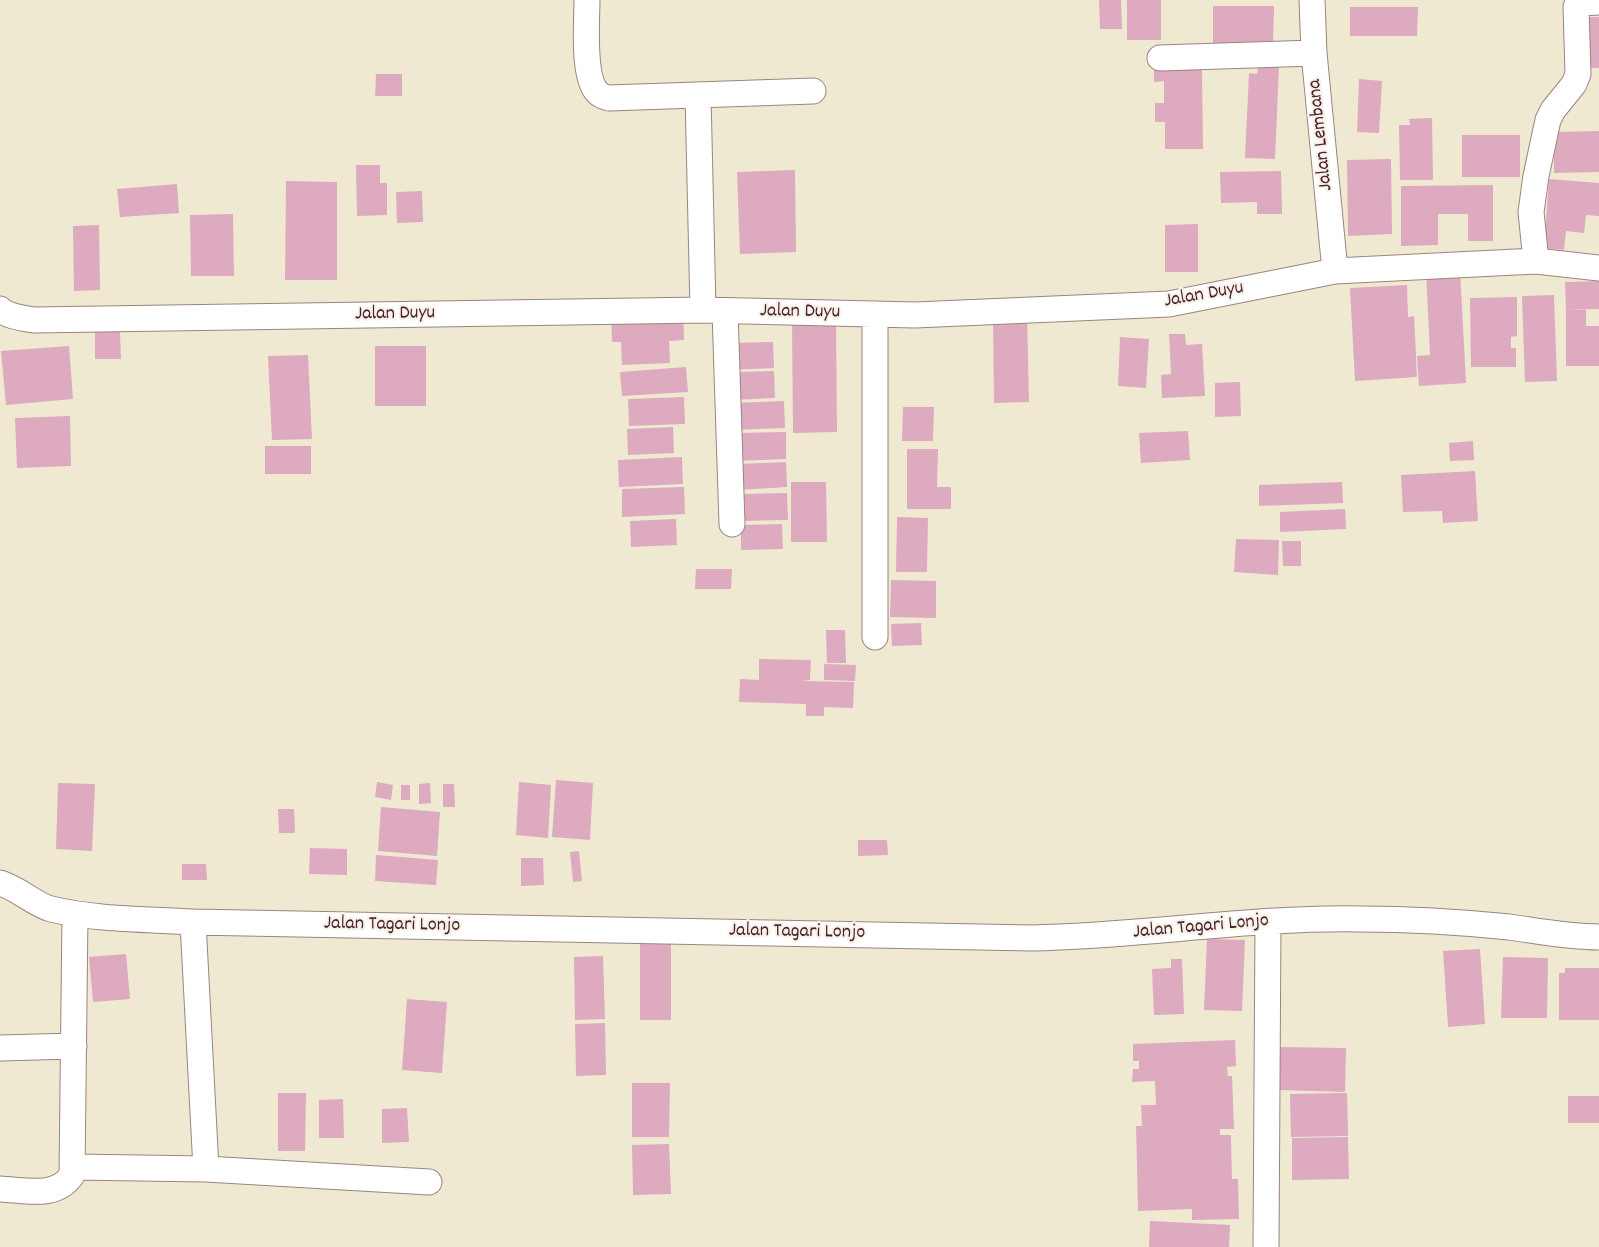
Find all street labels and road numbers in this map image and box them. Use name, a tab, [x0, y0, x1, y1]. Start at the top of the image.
street label: Jalan Lembana	[1304, 78, 1340, 192]
street label: Jalan Duyu	[1162, 277, 1246, 315]
street label: Jalan Duyu	[760, 300, 840, 326]
street label: Jalan Duyu	[355, 302, 435, 328]
street label: Jalan Tagari Lonjo	[1132, 910, 1270, 946]
street label: Jalan Tagari Lonjo	[324, 913, 460, 939]
street label: Jalan Tagari Lonjo	[729, 920, 865, 946]

